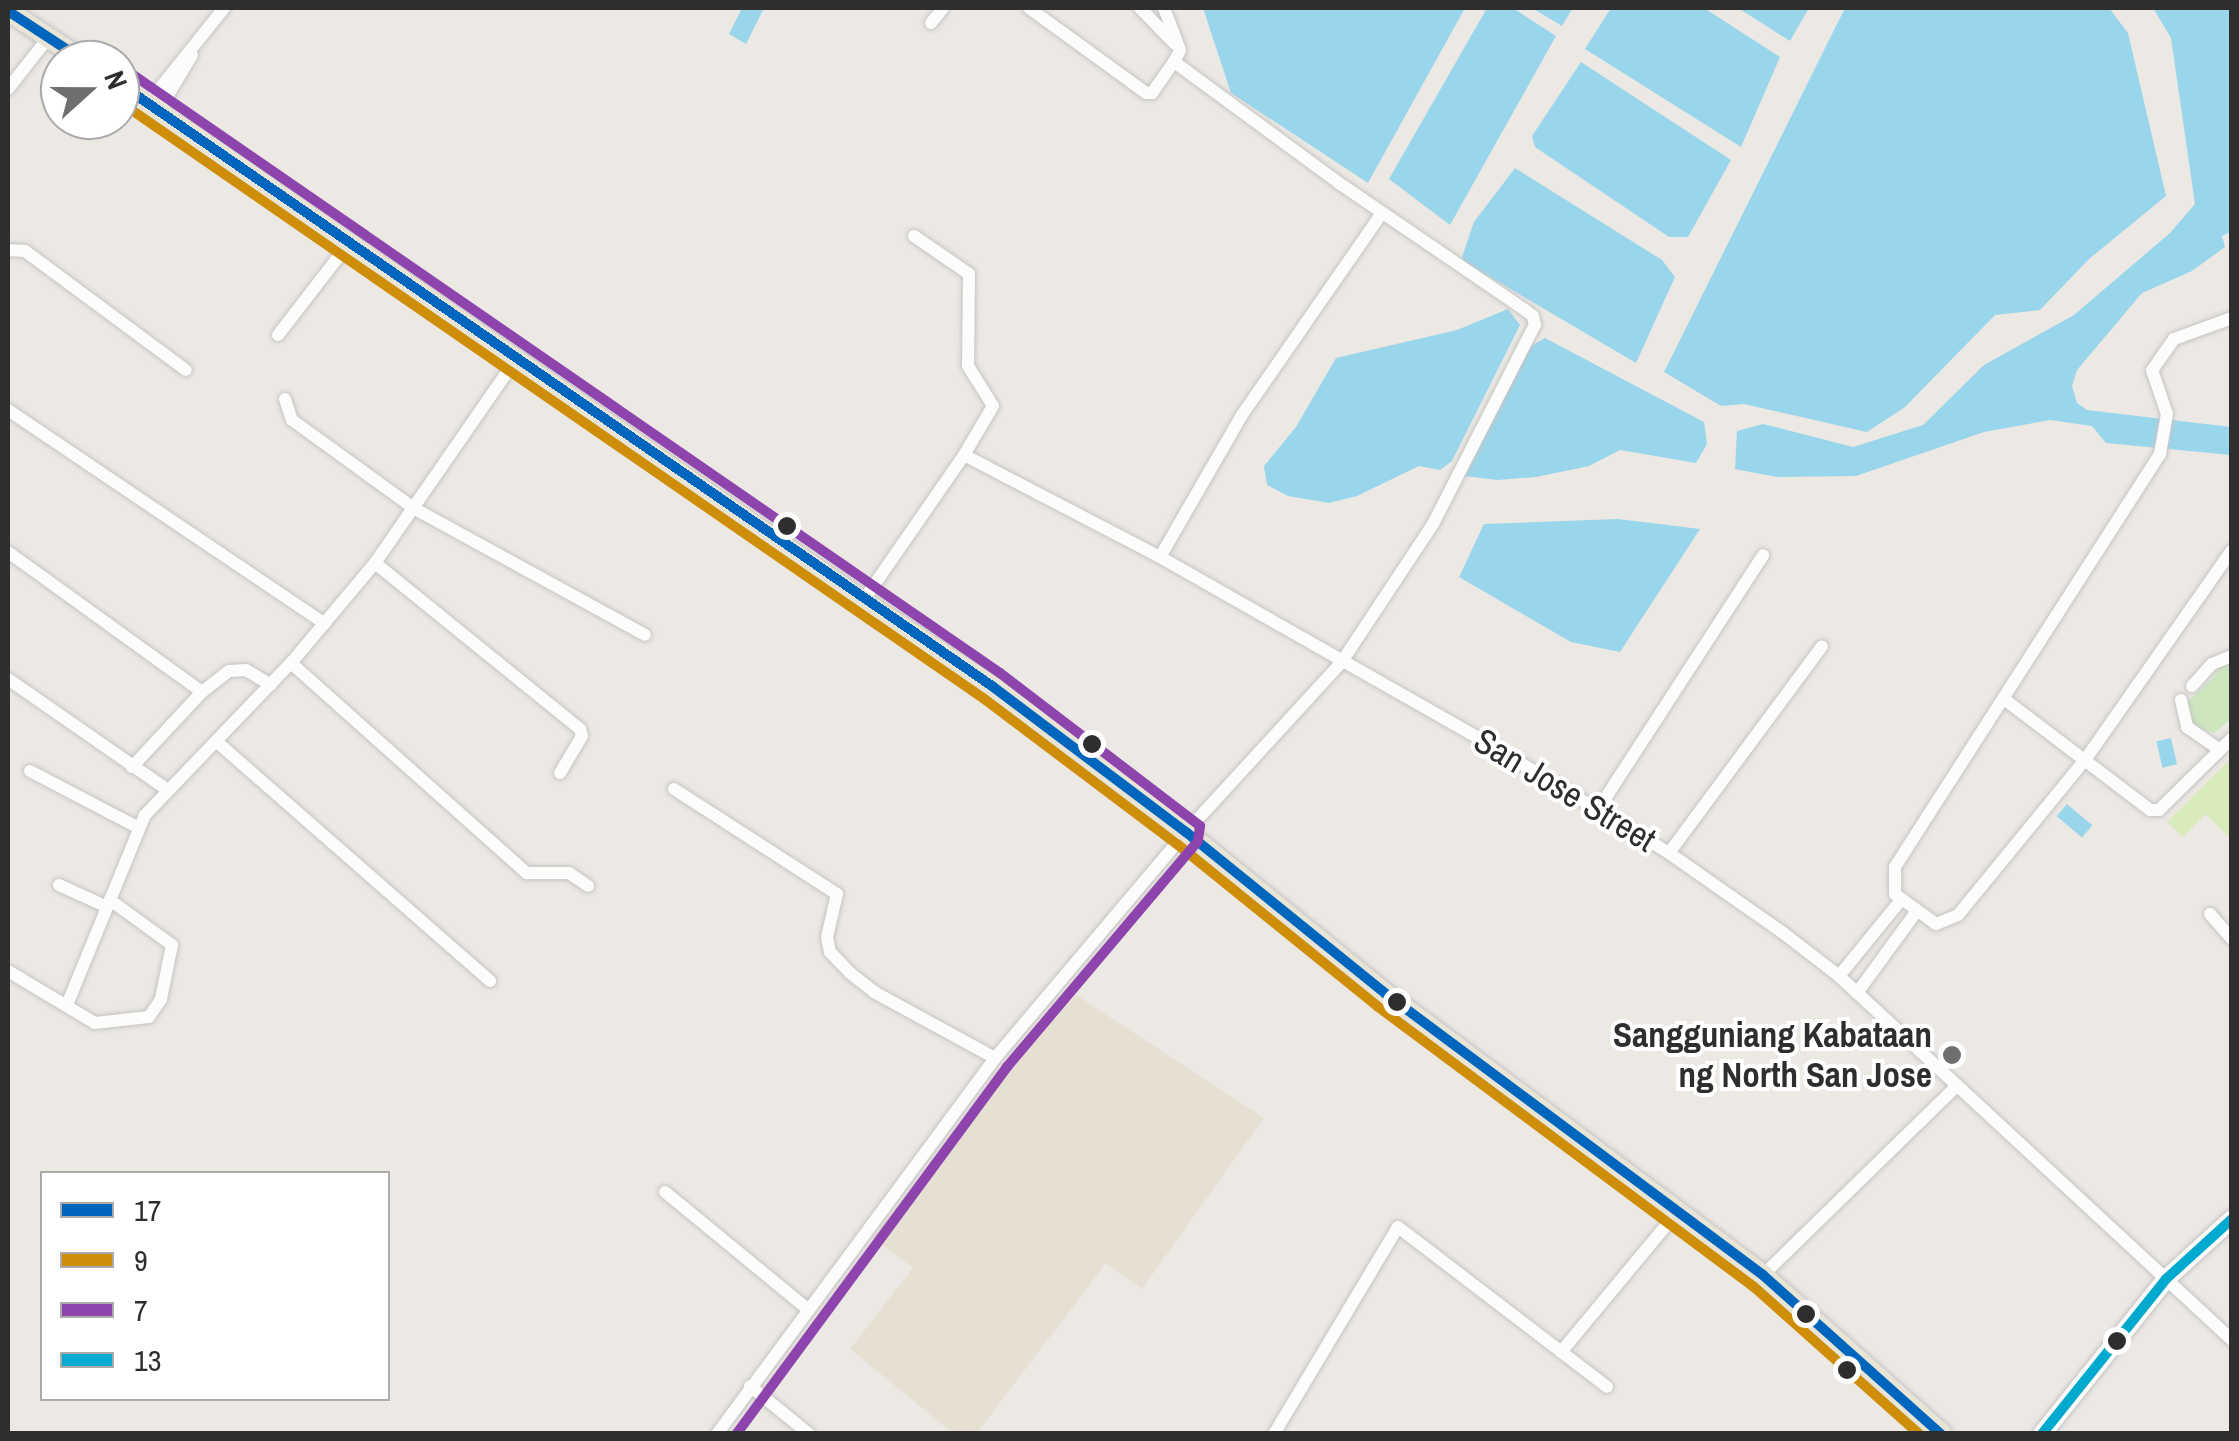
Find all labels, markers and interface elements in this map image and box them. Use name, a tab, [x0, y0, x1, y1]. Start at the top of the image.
north arrow	[40, 40, 140, 140]
text: N	[95, 65, 137, 95]
unlabelled marker	[777, 516, 797, 536]
street label: San Jose Street	[1467, 719, 1663, 861]
unlabelled marker	[1082, 734, 1102, 754]
unlabelled marker	[1387, 992, 1407, 1012]
place label: Sangguniang Kabataan ng North San Jose	[1613, 1014, 1932, 1096]
marker: Sangguniang Kabataan ng North San Jose	[1941, 1044, 1963, 1066]
legend	[40, 1171, 390, 1401]
text: 17	[134, 1190, 161, 1230]
text: 9	[134, 1240, 148, 1280]
text: 7	[134, 1290, 148, 1330]
unlabelled marker	[1796, 1304, 1816, 1324]
unlabelled marker	[2107, 1331, 2127, 1351]
text: 13	[134, 1340, 161, 1380]
unlabelled marker	[1837, 1360, 1857, 1380]

